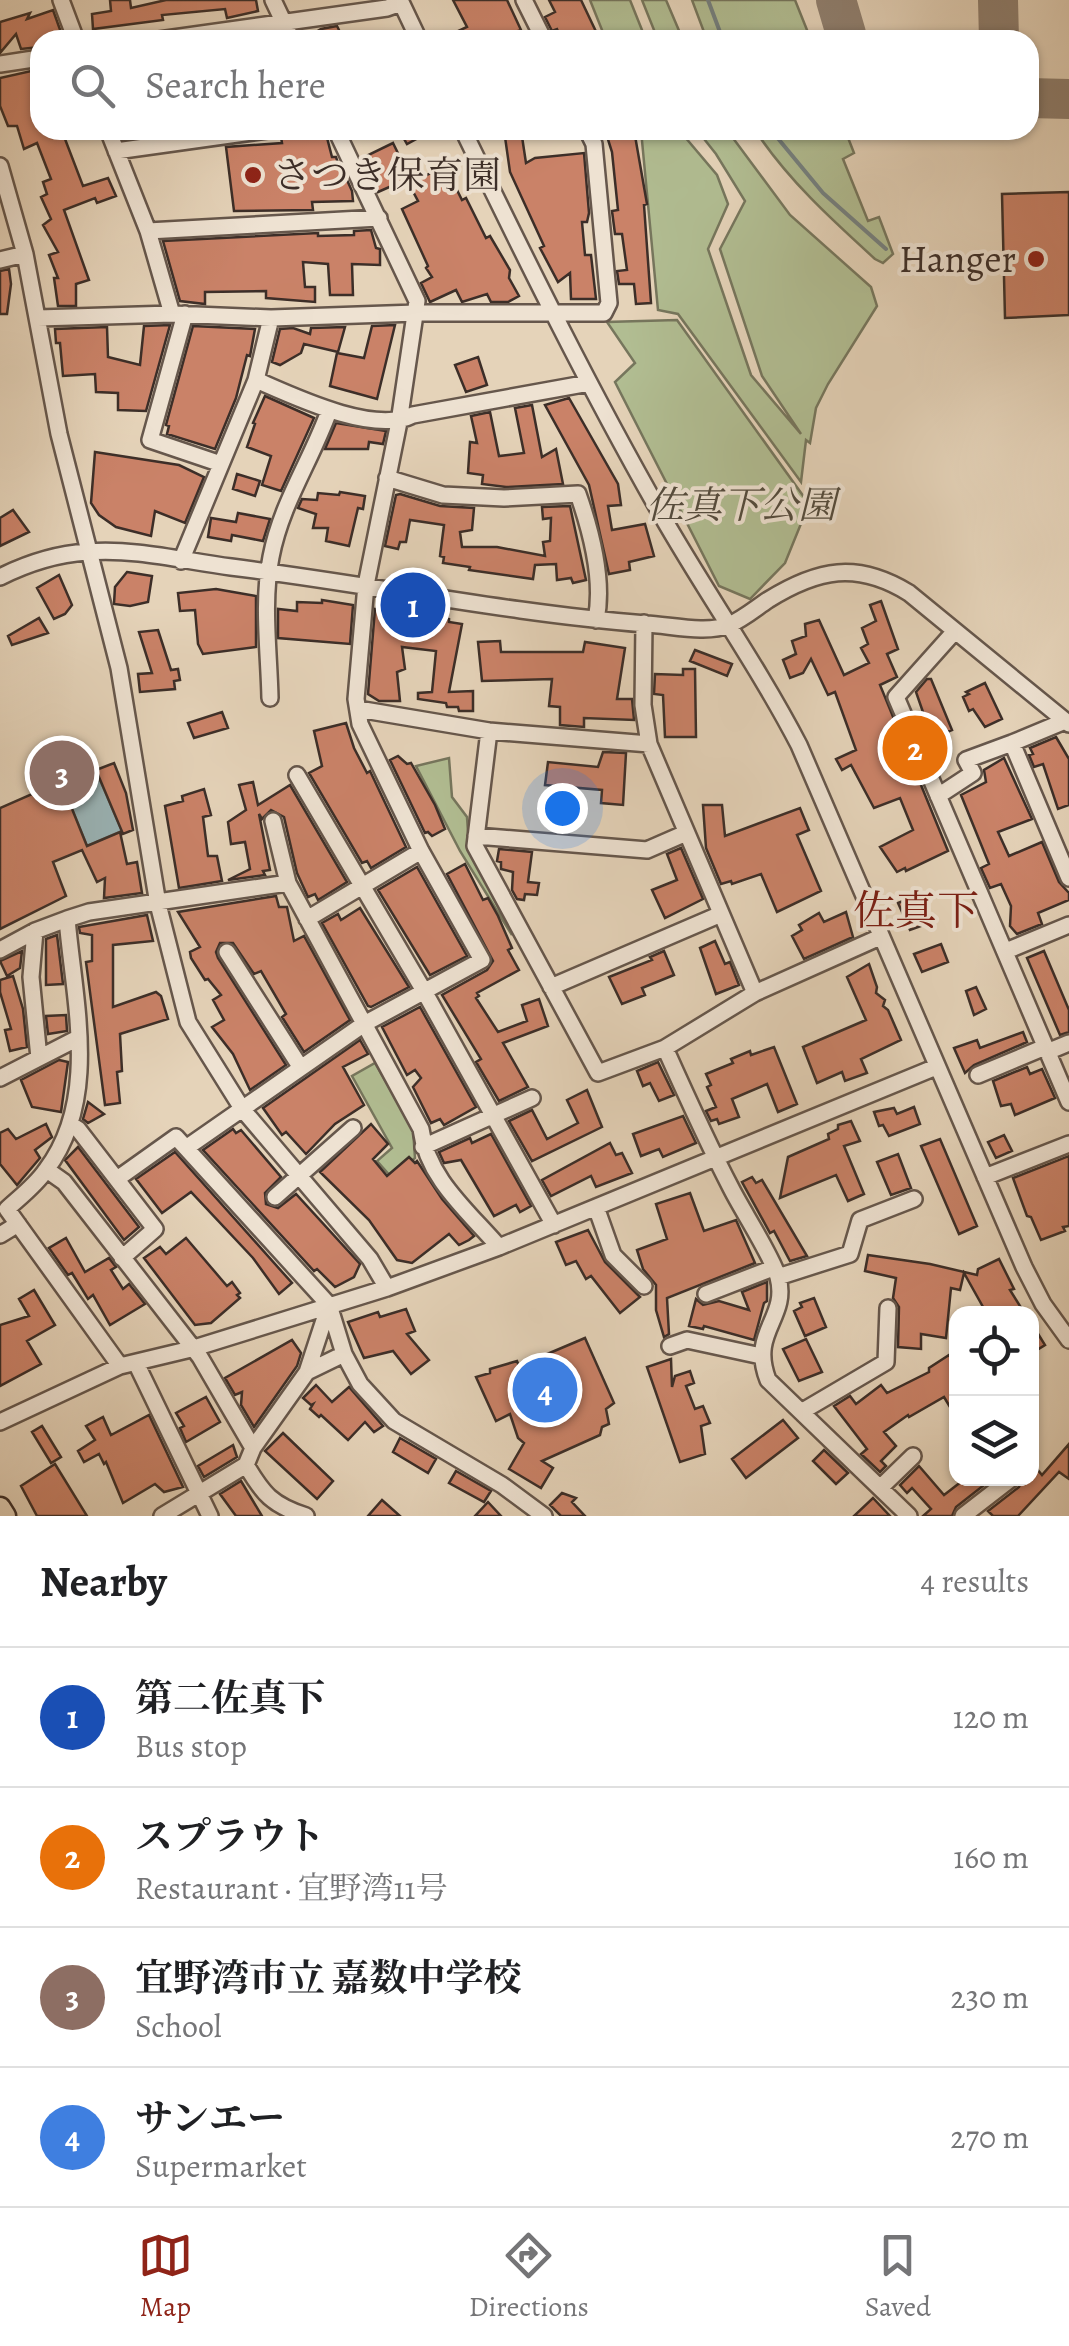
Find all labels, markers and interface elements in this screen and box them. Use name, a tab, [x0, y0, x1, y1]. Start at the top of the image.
search box	[30, 30, 1039, 140]
icon: search	[65, 58, 120, 113]
text: Search here	[145, 59, 326, 111]
place label: さつき保育園	[273, 149, 501, 201]
marker: さつき保育園	[242, 164, 264, 186]
place label: Hanger	[899, 233, 1016, 285]
marker: Hanger	[1025, 248, 1047, 270]
park label: 佐真下公園	[646, 479, 842, 531]
pin: 1	[380, 568, 446, 642]
pin: 2	[882, 710, 948, 786]
pin: 3	[30, 736, 94, 810]
your location	[537, 783, 588, 834]
district label: 佐真下	[853, 882, 979, 939]
map controls	[949, 1306, 1039, 1486]
button: locate	[949, 1306, 1039, 1396]
pin: 4	[512, 1352, 578, 1428]
button: layers	[949, 1396, 1039, 1486]
text: Nearby	[40, 1553, 167, 1610]
text: 4 results	[920, 1559, 1029, 1603]
text: 第二佐真下	[135, 1672, 325, 1724]
text: 1	[67, 1695, 78, 1739]
text: 120 m	[953, 1695, 1029, 1739]
text: Bus stop	[135, 1724, 247, 1768]
text: スプラウト	[135, 1810, 325, 1862]
text: 2	[65, 1835, 80, 1879]
text: 160 m	[953, 1835, 1029, 1879]
text: Restaurant · 宜野湾11号	[135, 1866, 447, 1910]
text: 宜野湾市立 嘉数中学校	[135, 1952, 522, 2004]
text: 3	[66, 1975, 79, 2019]
text: 230 m	[950, 1975, 1029, 2019]
text: School	[135, 2004, 222, 2048]
text: サンエー	[135, 2092, 285, 2144]
text: 4	[65, 2115, 80, 2159]
text: 270 m	[950, 2115, 1029, 2159]
text: Supermarket	[135, 2144, 307, 2188]
tab: Map	[138, 2228, 193, 2326]
tab: Directions	[469, 2228, 589, 2326]
tab: Saved	[865, 2228, 931, 2326]

